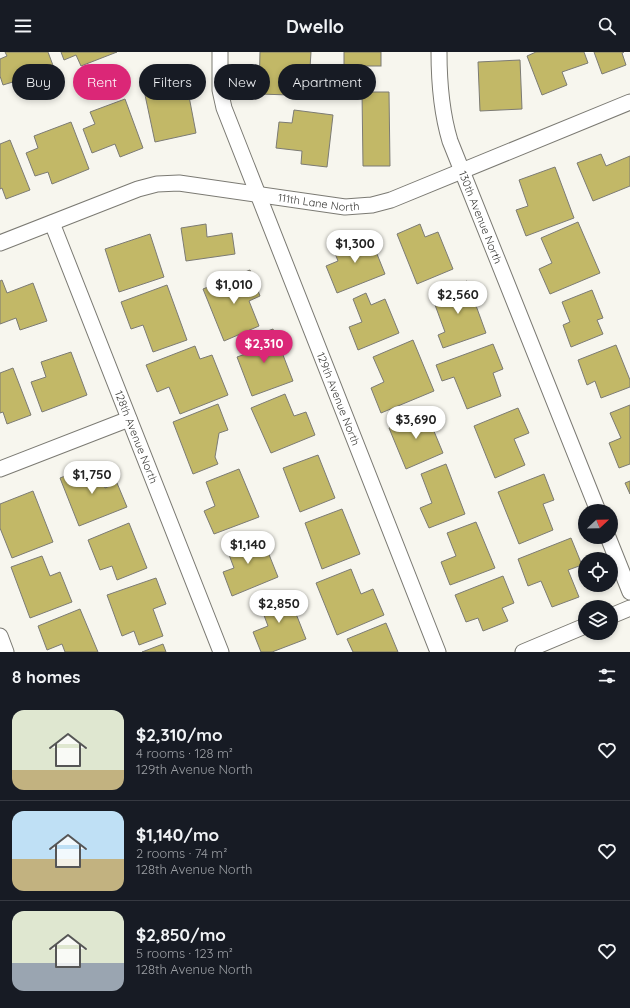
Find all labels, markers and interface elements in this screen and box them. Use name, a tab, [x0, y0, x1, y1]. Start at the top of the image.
icon: menu	[12, 15, 34, 37]
text: Dwello	[286, 15, 344, 38]
icon: search	[596, 15, 618, 37]
chip: Buy	[12, 64, 65, 100]
chip: Rent	[73, 64, 131, 100]
chip: Filters	[139, 64, 206, 100]
chip: New	[214, 64, 270, 100]
chip: Apartment	[278, 64, 376, 100]
street label: 130th Avenue North	[456, 169, 505, 266]
street label: 111th Lane North	[277, 190, 360, 214]
pin: $1,300	[322, 230, 388, 264]
text: $1,300	[335, 235, 375, 251]
pin: $1,010	[201, 271, 267, 305]
text: $1,010	[215, 276, 253, 292]
pin: $2,560	[425, 281, 491, 315]
text: $2,560	[437, 286, 479, 302]
pin: $2,310	[231, 330, 297, 364]
text: $2,310	[245, 335, 283, 351]
street label: 129th Avenue North	[314, 350, 363, 447]
street label: 128th Avenue North	[112, 389, 161, 485]
pin: $3,690	[383, 406, 449, 440]
text: $3,690	[396, 411, 436, 427]
pin: $1,750	[59, 461, 125, 495]
text: $1,750	[72, 466, 112, 482]
north arrow	[578, 504, 618, 544]
map controls	[578, 504, 618, 640]
pin: $1,140	[215, 531, 281, 565]
text: $1,140	[230, 536, 266, 552]
button: locate	[578, 552, 618, 592]
pin: $2,850	[246, 590, 312, 624]
text: $2,850	[258, 595, 300, 611]
button: layers	[578, 600, 618, 640]
icon: filters	[596, 665, 618, 687]
text: 8 homes	[12, 666, 81, 687]
text: $2,310/mo	[136, 724, 223, 745]
icon: home	[44, 726, 92, 774]
icon: heart	[596, 739, 618, 761]
text: 4 rooms · 128 m²	[136, 745, 233, 761]
text: 129th Avenue North	[136, 761, 253, 777]
text: $1,140/mo	[136, 824, 219, 845]
icon: home	[44, 827, 92, 875]
icon: heart	[596, 840, 618, 862]
text: 2 rooms · 74 m²	[136, 845, 227, 861]
text: 128th Avenue North	[136, 861, 253, 877]
text: $2,850/mo	[136, 924, 226, 945]
icon: home	[44, 927, 92, 975]
icon: heart	[596, 940, 618, 962]
text: 5 rooms · 123 m²	[136, 945, 233, 961]
text: 128th Avenue North	[136, 961, 253, 977]

